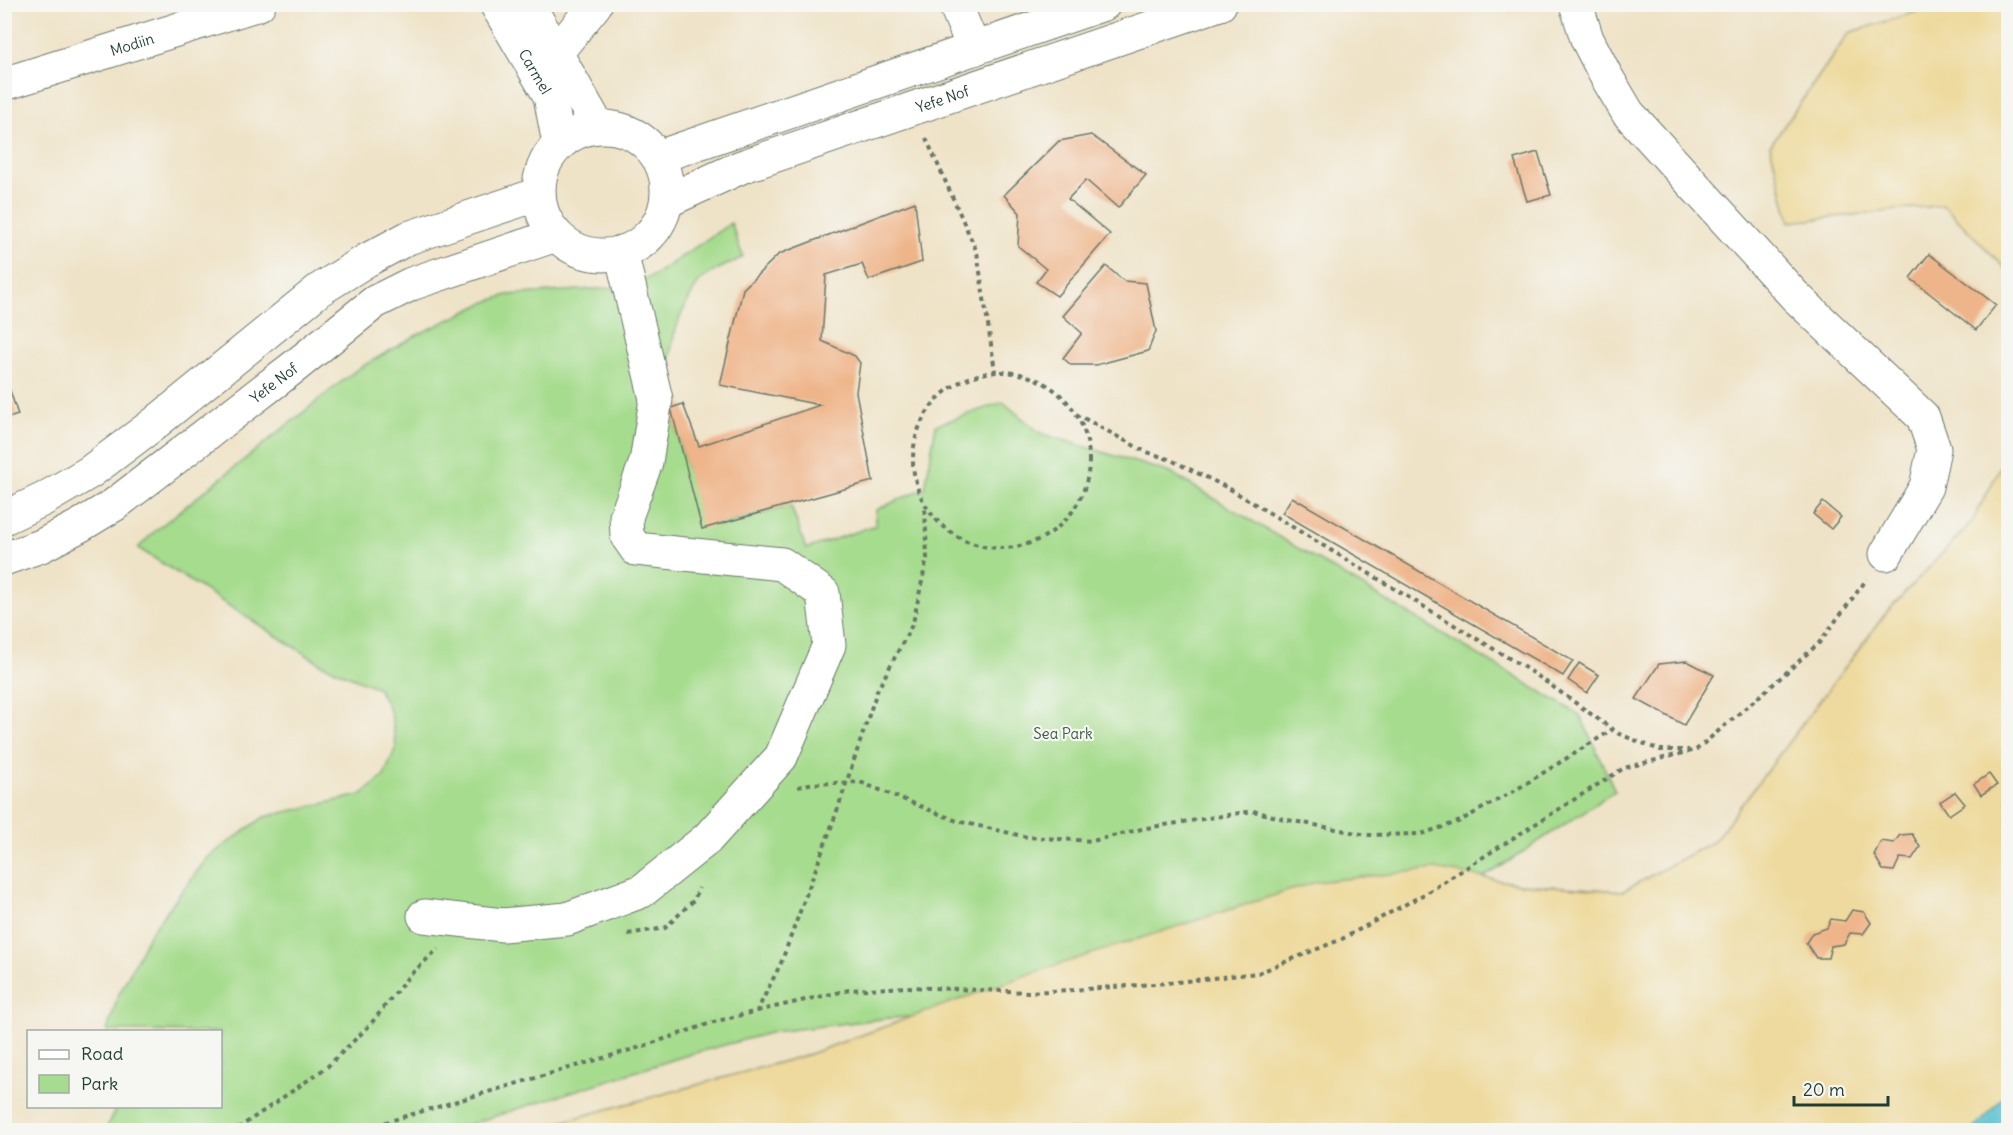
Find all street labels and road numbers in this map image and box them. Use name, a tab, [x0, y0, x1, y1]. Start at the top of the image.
street label: Modiin	[108, 28, 156, 60]
street label: Carmel	[515, 45, 556, 97]
street label: Yefe Nof	[913, 80, 972, 116]
street label: Yefe Nof	[246, 358, 302, 407]

